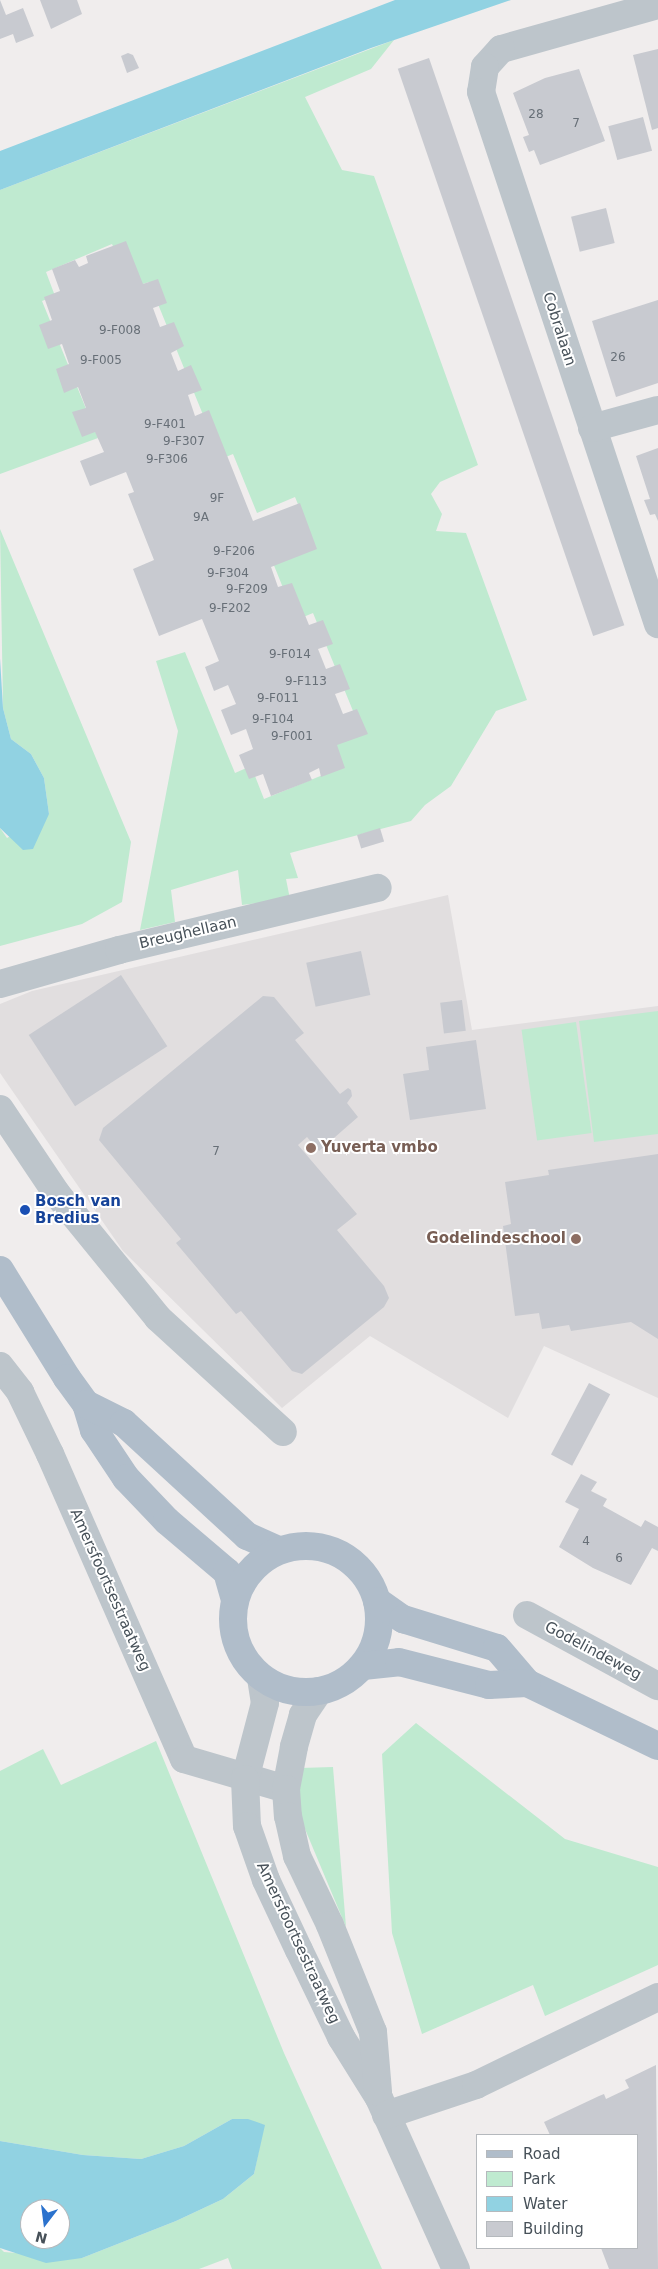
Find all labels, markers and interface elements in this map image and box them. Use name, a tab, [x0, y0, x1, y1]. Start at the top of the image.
house number: 28	[528, 108, 544, 122]
house number: 7	[572, 117, 580, 131]
street label: Cobralaan	[539, 290, 579, 368]
house number: 9-F008	[99, 324, 141, 338]
house number: 26	[610, 351, 626, 365]
house number: 9-F005	[80, 354, 122, 368]
house number: 9-F401	[144, 418, 186, 432]
house number: 9-F307	[163, 435, 205, 449]
house number: 9-F306	[146, 453, 188, 467]
house number: 9F	[210, 492, 224, 506]
house number: 9A	[193, 511, 209, 525]
house number: 9-F206	[213, 545, 255, 559]
house number: 9-F304	[207, 567, 249, 581]
house number: 9-F209	[226, 583, 268, 597]
house number: 9-F202	[209, 602, 251, 616]
house number: 9-F014	[269, 648, 311, 662]
house number: 9-F113	[285, 675, 327, 689]
house number: 9-F011	[257, 692, 299, 706]
house number: 9-F104	[252, 713, 294, 727]
house number: 9-F001	[271, 730, 313, 744]
street label: Breughellaan	[138, 913, 238, 953]
place label: Yuverta vmbo	[321, 1139, 438, 1157]
marker: Yuverta vmbo	[305, 1142, 317, 1154]
house number: 7	[212, 1145, 220, 1159]
place label: Bosch van Bredius	[35, 1192, 121, 1227]
marker: Bosch van Bredius	[19, 1204, 31, 1216]
place label: Godelindeschool	[426, 1230, 566, 1248]
marker: Godelindeschool	[570, 1233, 582, 1245]
street label: Amersfoortsestraatweg	[66, 1506, 154, 1674]
house number: 4	[582, 1535, 590, 1549]
house number: 6	[615, 1552, 623, 1566]
street label: Godelindeweg	[541, 1618, 645, 1684]
street label: Amersfoortsestraatweg	[253, 1859, 343, 2027]
legend	[476, 2134, 638, 2249]
text: Road	[523, 2145, 561, 2163]
text: Park	[523, 2170, 555, 2188]
text: Water	[523, 2195, 567, 2213]
north arrow	[20, 2199, 70, 2249]
text: Building	[523, 2220, 584, 2238]
text: N	[34, 2228, 49, 2247]

